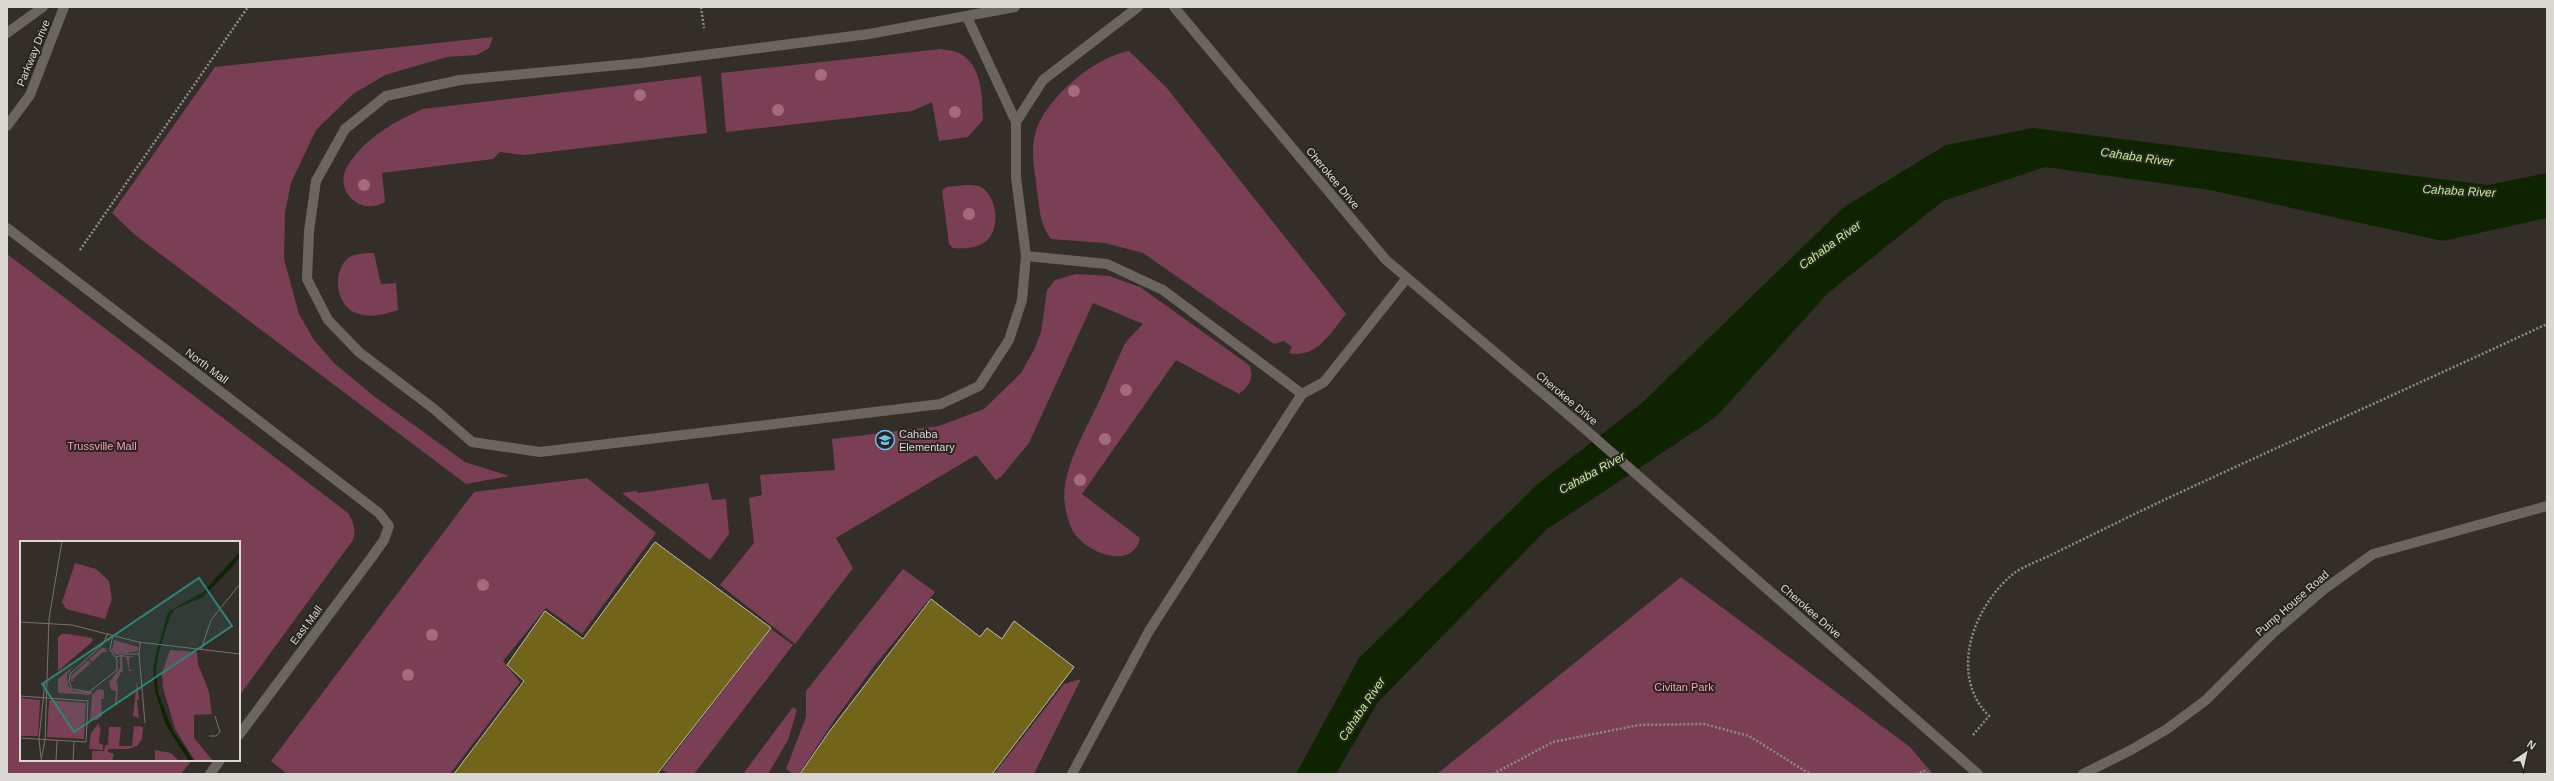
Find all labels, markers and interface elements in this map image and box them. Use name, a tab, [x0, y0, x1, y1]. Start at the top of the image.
street label: Parkway Drive	[14, 18, 52, 88]
street label: Cherokee Drive	[1304, 145, 1362, 211]
water label: Cahaba River	[2100, 145, 2175, 169]
water label: Cahaba River	[2422, 182, 2497, 200]
water label: Cahaba River	[1796, 217, 1865, 272]
street label: North Mall	[183, 346, 231, 386]
street label: Cherokee Drive	[1534, 369, 1600, 427]
place label: Cahaba Elementary	[899, 428, 955, 453]
school or university icon: Cahaba Elementary	[874, 429, 896, 451]
park label: Trussville Mall	[67, 440, 137, 452]
water label: Cahaba River	[1557, 449, 1628, 497]
inset map	[20, 541, 240, 761]
street label: Pump House Road	[2253, 568, 2331, 638]
street label: Cherokee Drive	[1778, 581, 1844, 641]
street label: East Mall	[288, 603, 324, 647]
water label: Cahaba River	[1336, 674, 1389, 743]
park label: Civitan Park	[1654, 681, 1714, 693]
north arrow	[2506, 733, 2546, 773]
text: N	[2525, 738, 2538, 752]

